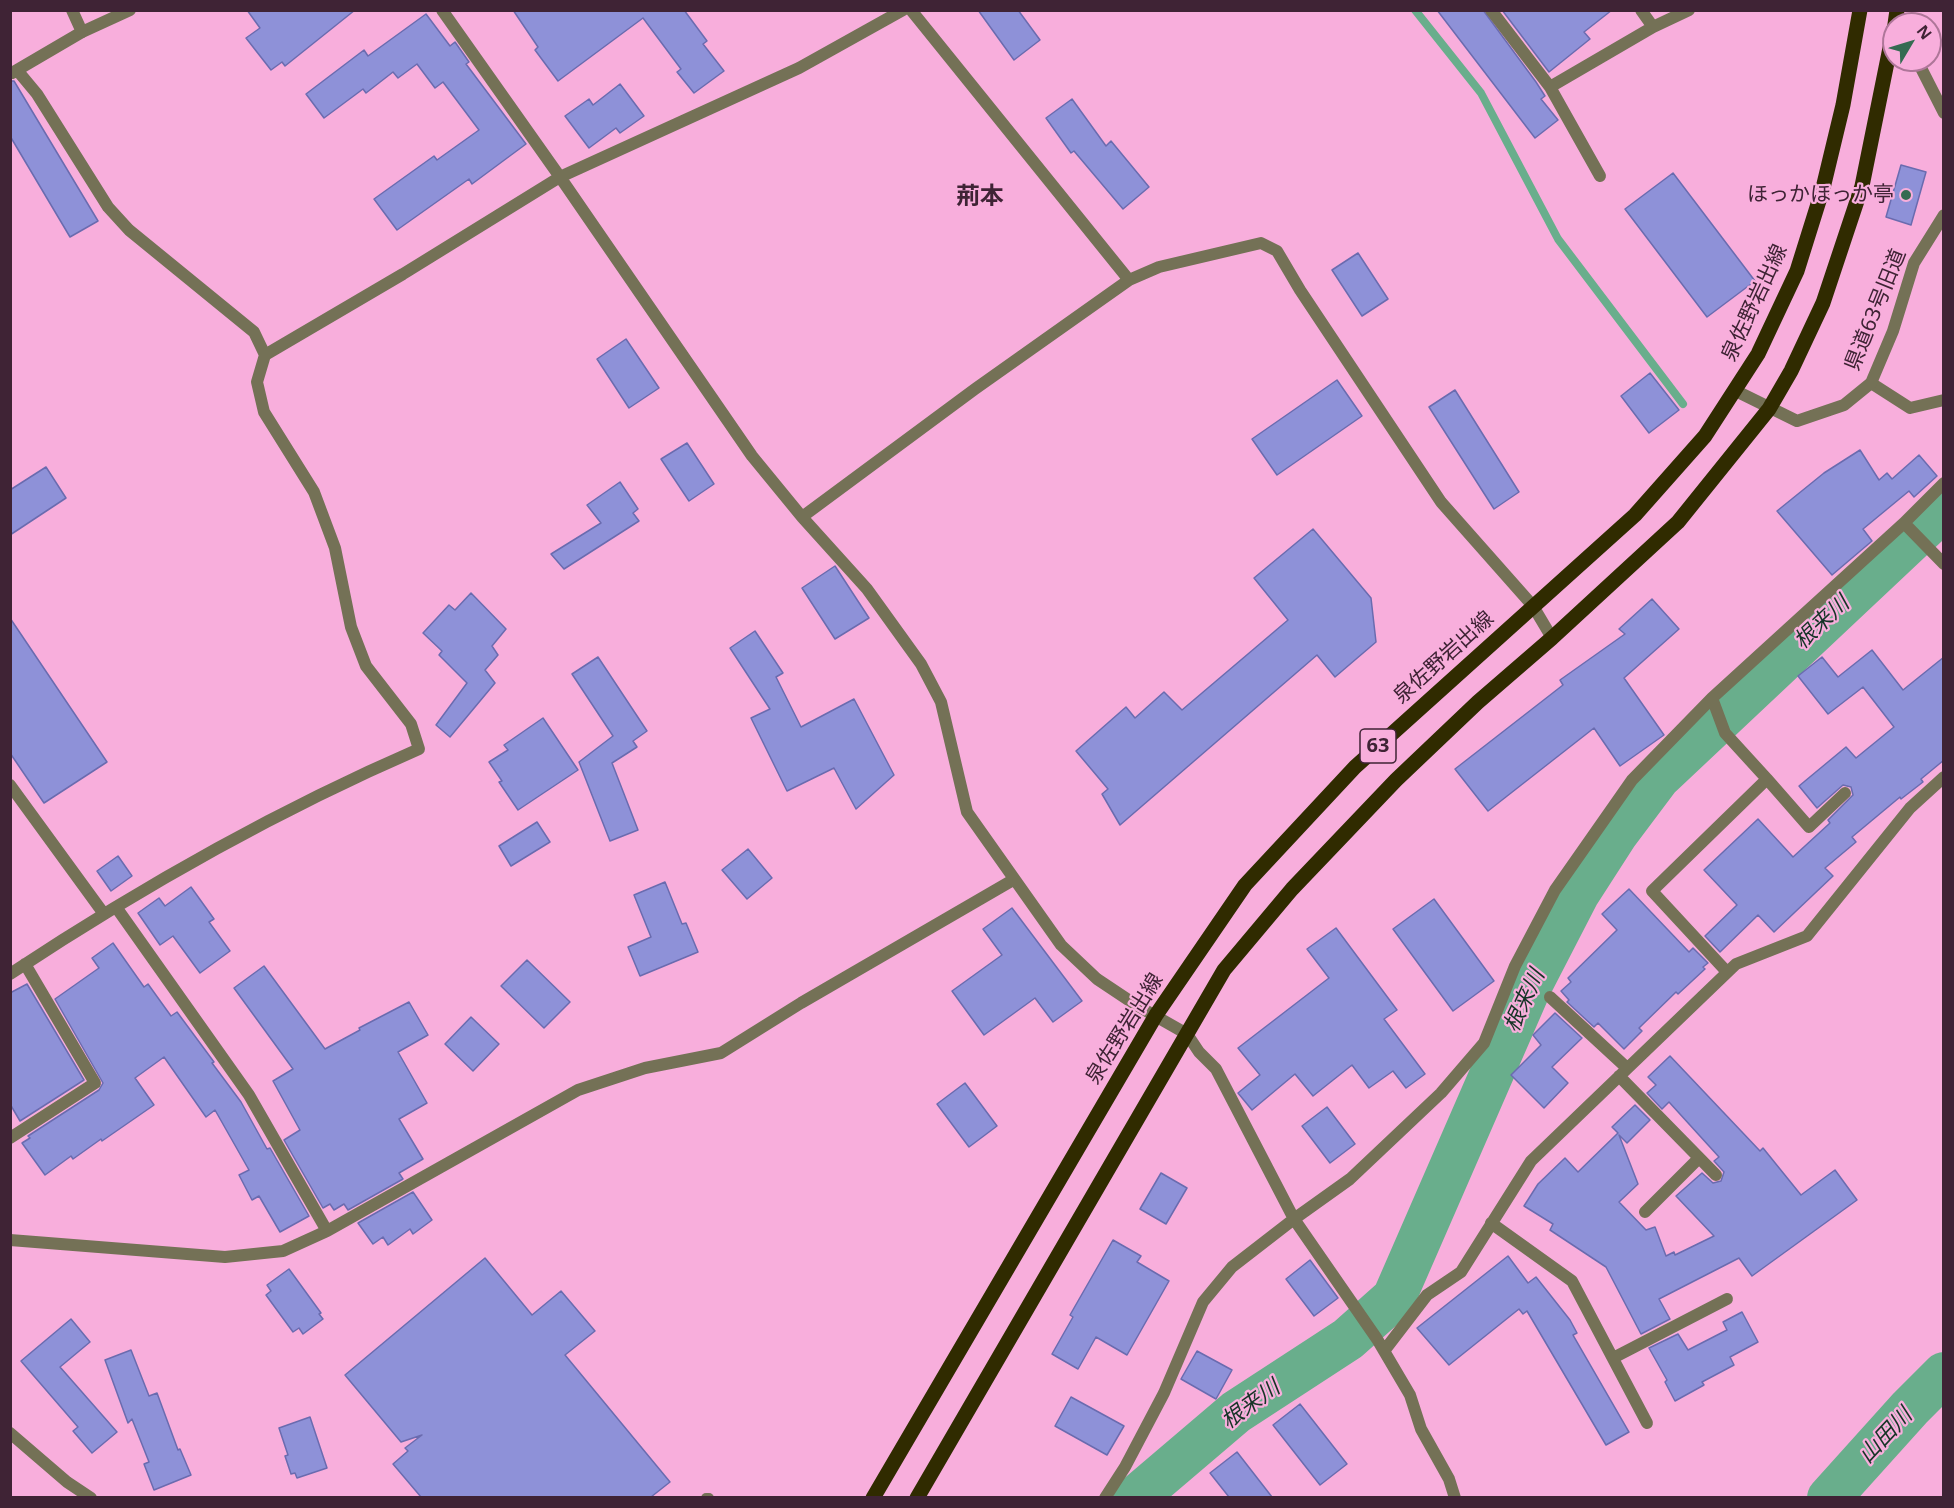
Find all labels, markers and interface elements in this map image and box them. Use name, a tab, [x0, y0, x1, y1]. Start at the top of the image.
north arrow	[1882, 12, 1942, 72]
text: N	[1912, 20, 1937, 44]
place label: ほっかほっか亭	[1747, 182, 1894, 208]
district label: 荊本	[956, 183, 1004, 211]
marker: ほっかほっか亭	[1899, 188, 1913, 202]
street label: 泉佐野岩出線	[1717, 241, 1793, 365]
street label: 県道63号旧道	[1840, 245, 1912, 375]
water label: 根来川	[1789, 591, 1855, 655]
street label: 泉佐野岩出線	[1389, 606, 1499, 710]
road number: 63	[1360, 729, 1396, 763]
water label: 根来川	[1499, 966, 1551, 1036]
street label: 泉佐野岩出線	[1081, 969, 1169, 1089]
water label: 根来川	[1217, 1375, 1285, 1435]
water label: 山田川	[1854, 1403, 1918, 1469]

